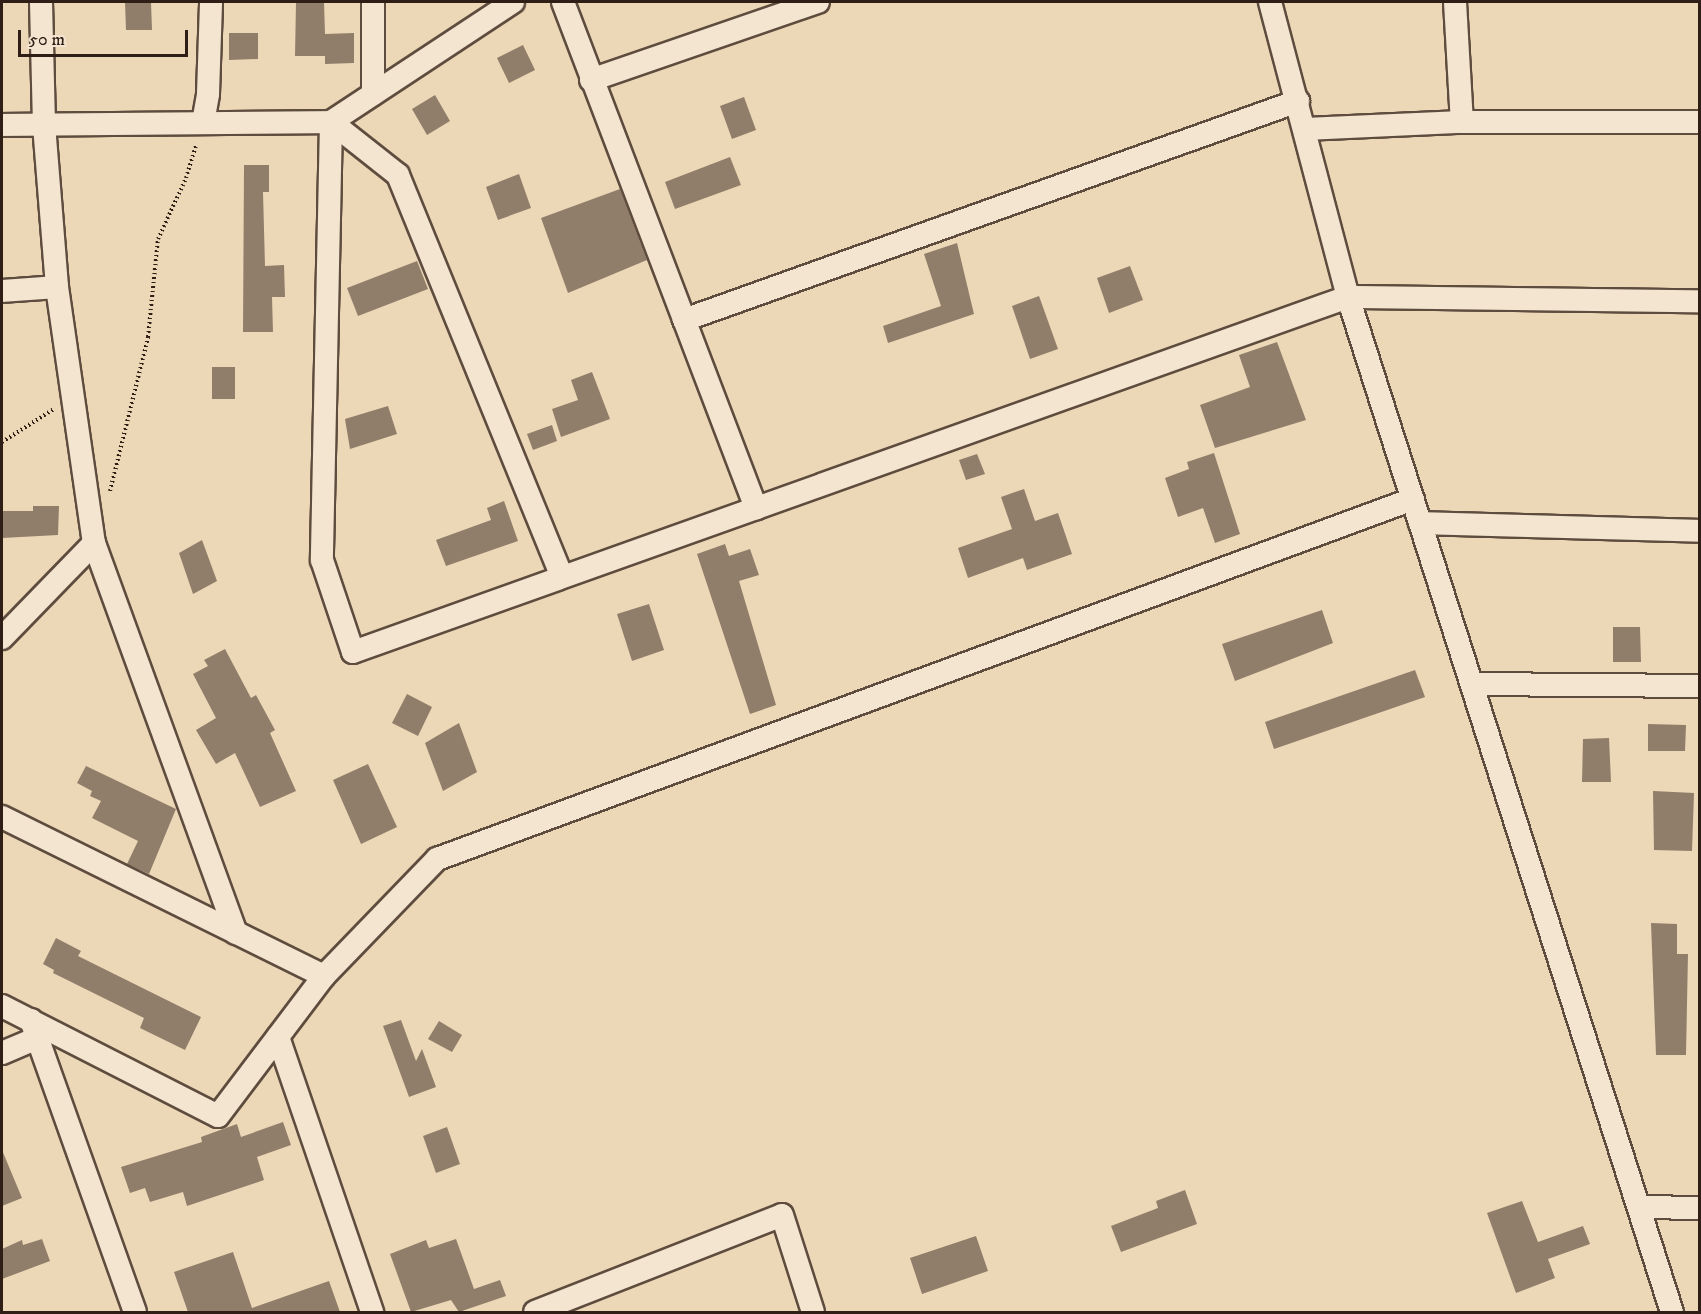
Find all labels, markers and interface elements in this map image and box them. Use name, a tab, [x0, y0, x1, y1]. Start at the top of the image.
scale bar	[21, 18, 190, 56]
text: 50 m	[29, 29, 65, 51]

